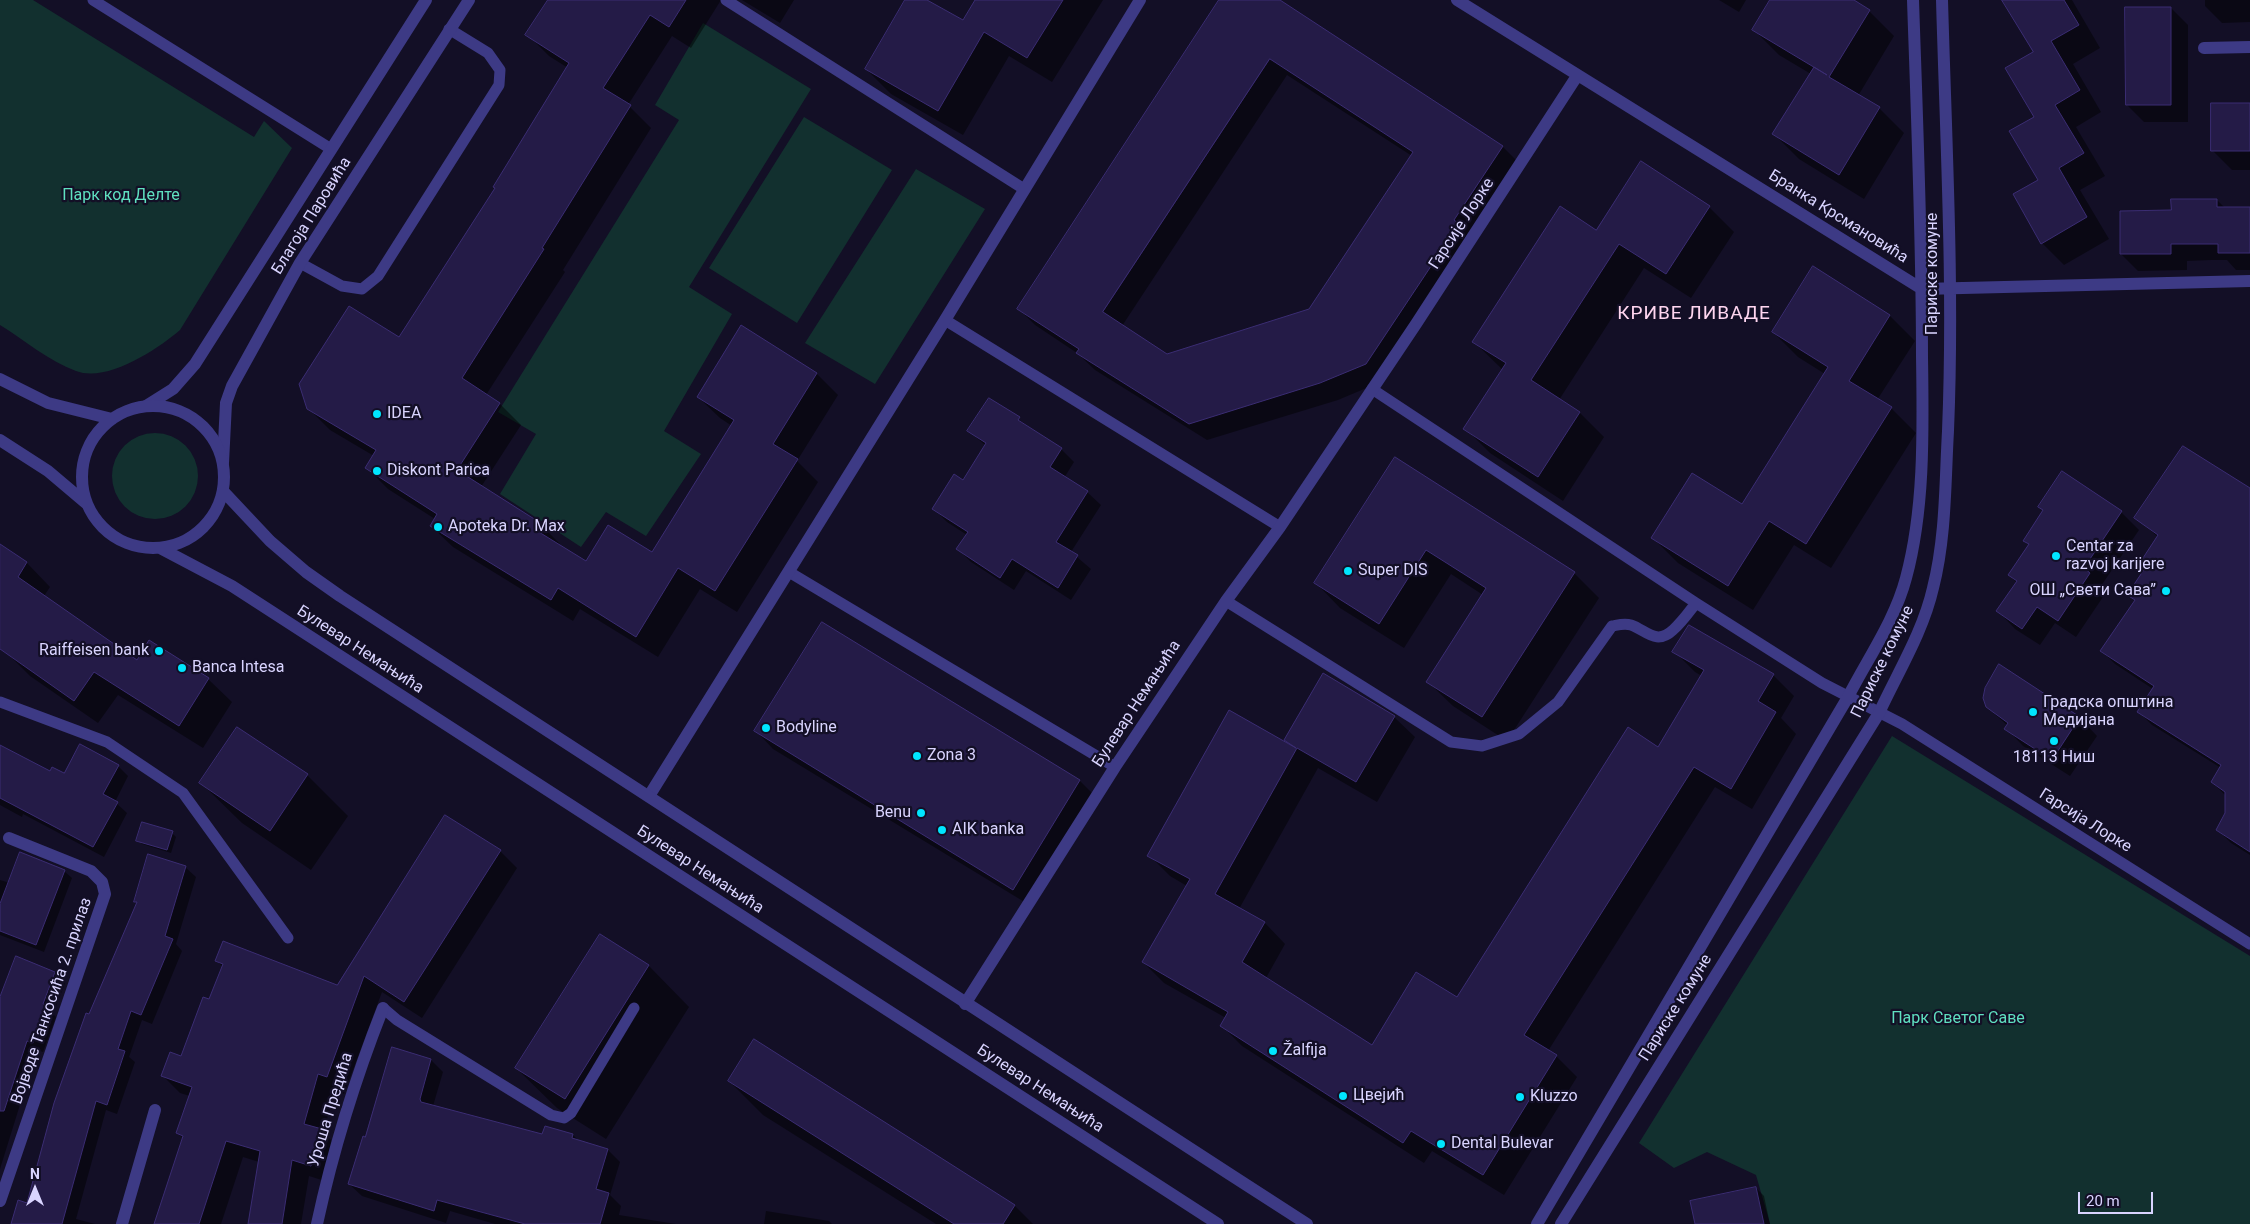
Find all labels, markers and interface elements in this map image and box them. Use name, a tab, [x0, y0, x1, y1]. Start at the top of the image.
street label: Благоја Паровића	[268, 154, 356, 278]
street label: Бранка Крсмановића	[1765, 166, 1911, 268]
street label: Гарсије Лорке	[1425, 175, 1499, 273]
park label: Парк код Делте	[62, 186, 180, 206]
street label: Париске комуне	[1923, 213, 1943, 335]
district label: КРИВЕ ЛИВАДЕ	[1616, 303, 1772, 325]
place label: IDEA	[387, 404, 421, 424]
marker: IDEA	[371, 408, 383, 420]
place label: Diskont Parica	[387, 461, 490, 481]
marker: Diskont Parica	[371, 465, 383, 477]
place label: Apoteka Dr. Max	[448, 517, 565, 537]
marker: Apoteka Dr. Max	[432, 521, 444, 533]
place label: Centar za razvoj karijere	[2066, 537, 2164, 575]
marker: Centar za razvoj karijere	[2050, 550, 2062, 562]
place label: Super DIS	[1358, 561, 1428, 581]
marker: Super DIS	[1342, 565, 1354, 577]
place label: ОШ „Свети Сава”	[2029, 581, 2156, 601]
marker: ОШ „Свети Сава”	[2160, 585, 2172, 597]
street label: Булевар Немањића	[293, 602, 427, 698]
street label: Париске комуне	[1848, 603, 1918, 721]
street label: Булевар Немањића	[1089, 637, 1185, 771]
place label: Raiffeisen bank	[39, 641, 149, 661]
marker: Raiffeisen bank	[153, 645, 165, 657]
place label: Banca Intesa	[192, 658, 284, 678]
marker: Banca Intesa	[176, 662, 188, 674]
place label: Градска општина Медијана	[2043, 693, 2174, 731]
marker: Градска општина Медијана	[2027, 706, 2039, 718]
place label: Bodyline	[776, 718, 837, 738]
marker: Bodyline	[760, 722, 772, 734]
marker: 18113 Ниш	[2048, 735, 2060, 747]
place label: Zona 3	[927, 746, 976, 766]
place label: 18113 Ниш	[2013, 748, 2095, 768]
marker: Zona 3	[911, 750, 923, 762]
street label: Гарсија Лорке	[2035, 785, 2135, 857]
place label: Benu	[875, 803, 911, 823]
marker: Benu	[915, 807, 927, 819]
place label: AIK banka	[952, 820, 1024, 840]
street label: Булевар Немањића	[633, 822, 767, 918]
marker: AIK banka	[936, 824, 948, 836]
street label: Војводе Танкосића 2. прилаз	[8, 895, 96, 1107]
street label: Париске комуне	[1635, 951, 1717, 1065]
park label: Парк Светог Саве	[1891, 1009, 2025, 1029]
street label: Булевар Немањића	[973, 1041, 1107, 1137]
place label: Žalfija	[1283, 1041, 1327, 1061]
marker: Žalfija	[1267, 1045, 1279, 1057]
street label: Уроша Предића	[304, 1051, 358, 1169]
place label: Цвејић	[1353, 1086, 1404, 1106]
place label: Kluzzo	[1530, 1087, 1578, 1107]
marker: Цвејић	[1337, 1090, 1349, 1102]
marker: Kluzzo	[1514, 1091, 1526, 1103]
place label: Dental Bulevar	[1451, 1134, 1553, 1154]
marker: Dental Bulevar	[1435, 1138, 1447, 1150]
north arrow	[10, 1164, 60, 1214]
text: N	[30, 1166, 40, 1182]
scale bar	[2080, 1182, 2155, 1214]
text: 20 m	[2086, 1192, 2120, 1210]

